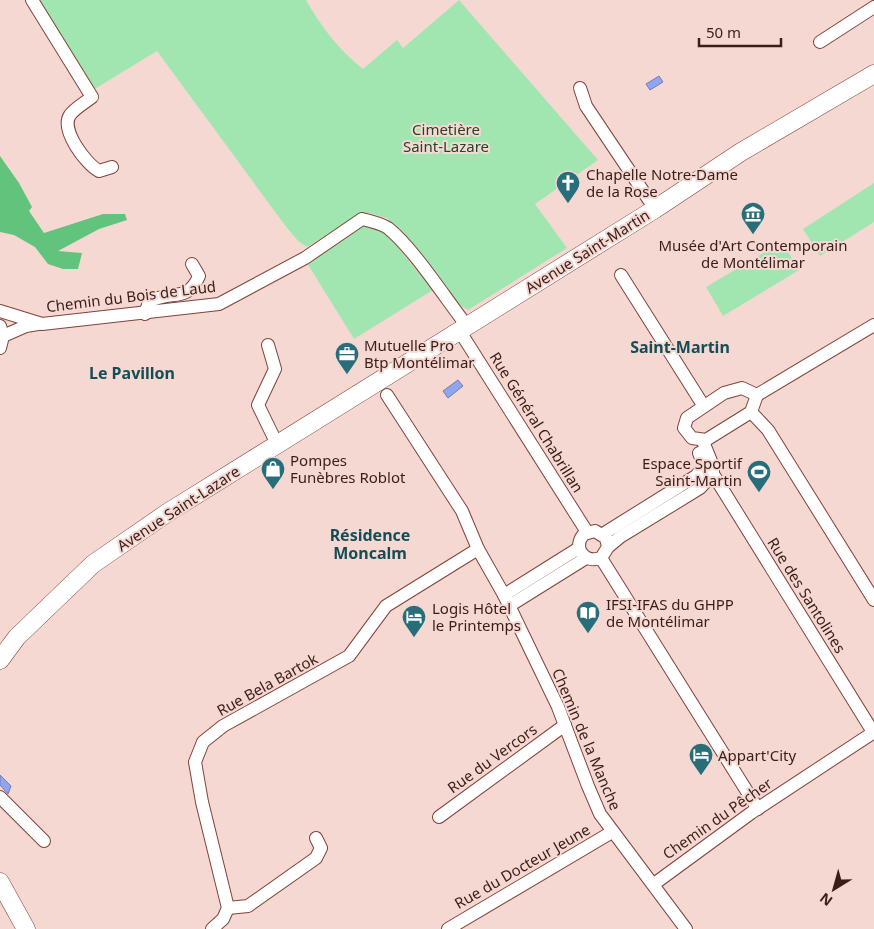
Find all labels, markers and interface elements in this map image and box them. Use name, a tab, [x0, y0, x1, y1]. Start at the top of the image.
scale bar	[699, 15, 782, 47]
text: 50 m	[706, 22, 741, 42]
park label: Cimetière Saint-Lazare	[403, 119, 489, 156]
place label: Chapelle Notre-Dame de la Rose	[586, 164, 738, 201]
church icon: Chapelle Notre-Dame de la Rose	[555, 170, 581, 204]
museum icon: Musée d'Art Contemporain de Montélimar	[740, 201, 766, 235]
street label: Avenue Saint-Martin	[521, 205, 653, 297]
place label: Musée d'Art Contemporain de Montélimar	[658, 235, 848, 272]
street label: Chemin du Bois de Laud	[45, 276, 217, 316]
place label: Mutuelle Pro Btp Montélimar	[364, 335, 475, 372]
district label: Saint-Martin	[630, 336, 730, 358]
office icon: Mutuelle Pro Btp Montélimar	[334, 341, 360, 375]
street label: Rue Général Chabrillan	[486, 348, 588, 496]
district label: Le Pavillon	[89, 362, 175, 384]
place label: Pompes Funèbres Roblot	[290, 450, 406, 487]
place label: Espace Sportif Saint-Martin	[642, 453, 743, 490]
shop icon: Pompes Funèbres Roblot	[260, 456, 286, 490]
sports icon: Espace Sportif Saint-Martin	[746, 459, 772, 493]
street label: Avenue Saint-Lazare	[113, 461, 243, 555]
district label: Résidence Moncalm	[330, 524, 410, 564]
street label: Rue des Santolines	[763, 533, 851, 657]
place label: IFSI-IFAS du GHPP de Montélimar	[606, 594, 734, 631]
place label: Logis Hôtel le Printemps	[432, 598, 521, 635]
library icon: IFSI-IFAS du GHPP de Montélimar	[575, 600, 601, 634]
hotel icon: Logis Hôtel le Printemps	[401, 604, 427, 638]
street label: Rue Bela Bartok	[213, 648, 321, 720]
street label: Chemin de la Manche	[548, 665, 626, 813]
street label: Rue du Vercors	[443, 719, 541, 797]
hotel icon: Appart'City	[688, 742, 714, 776]
place label: Appart'City	[718, 745, 797, 765]
street label: Chemin du Pêcher	[658, 773, 776, 863]
street label: Rue du Docteur Jeune	[451, 819, 593, 913]
north arrow	[809, 864, 859, 914]
text: N	[816, 889, 836, 911]

